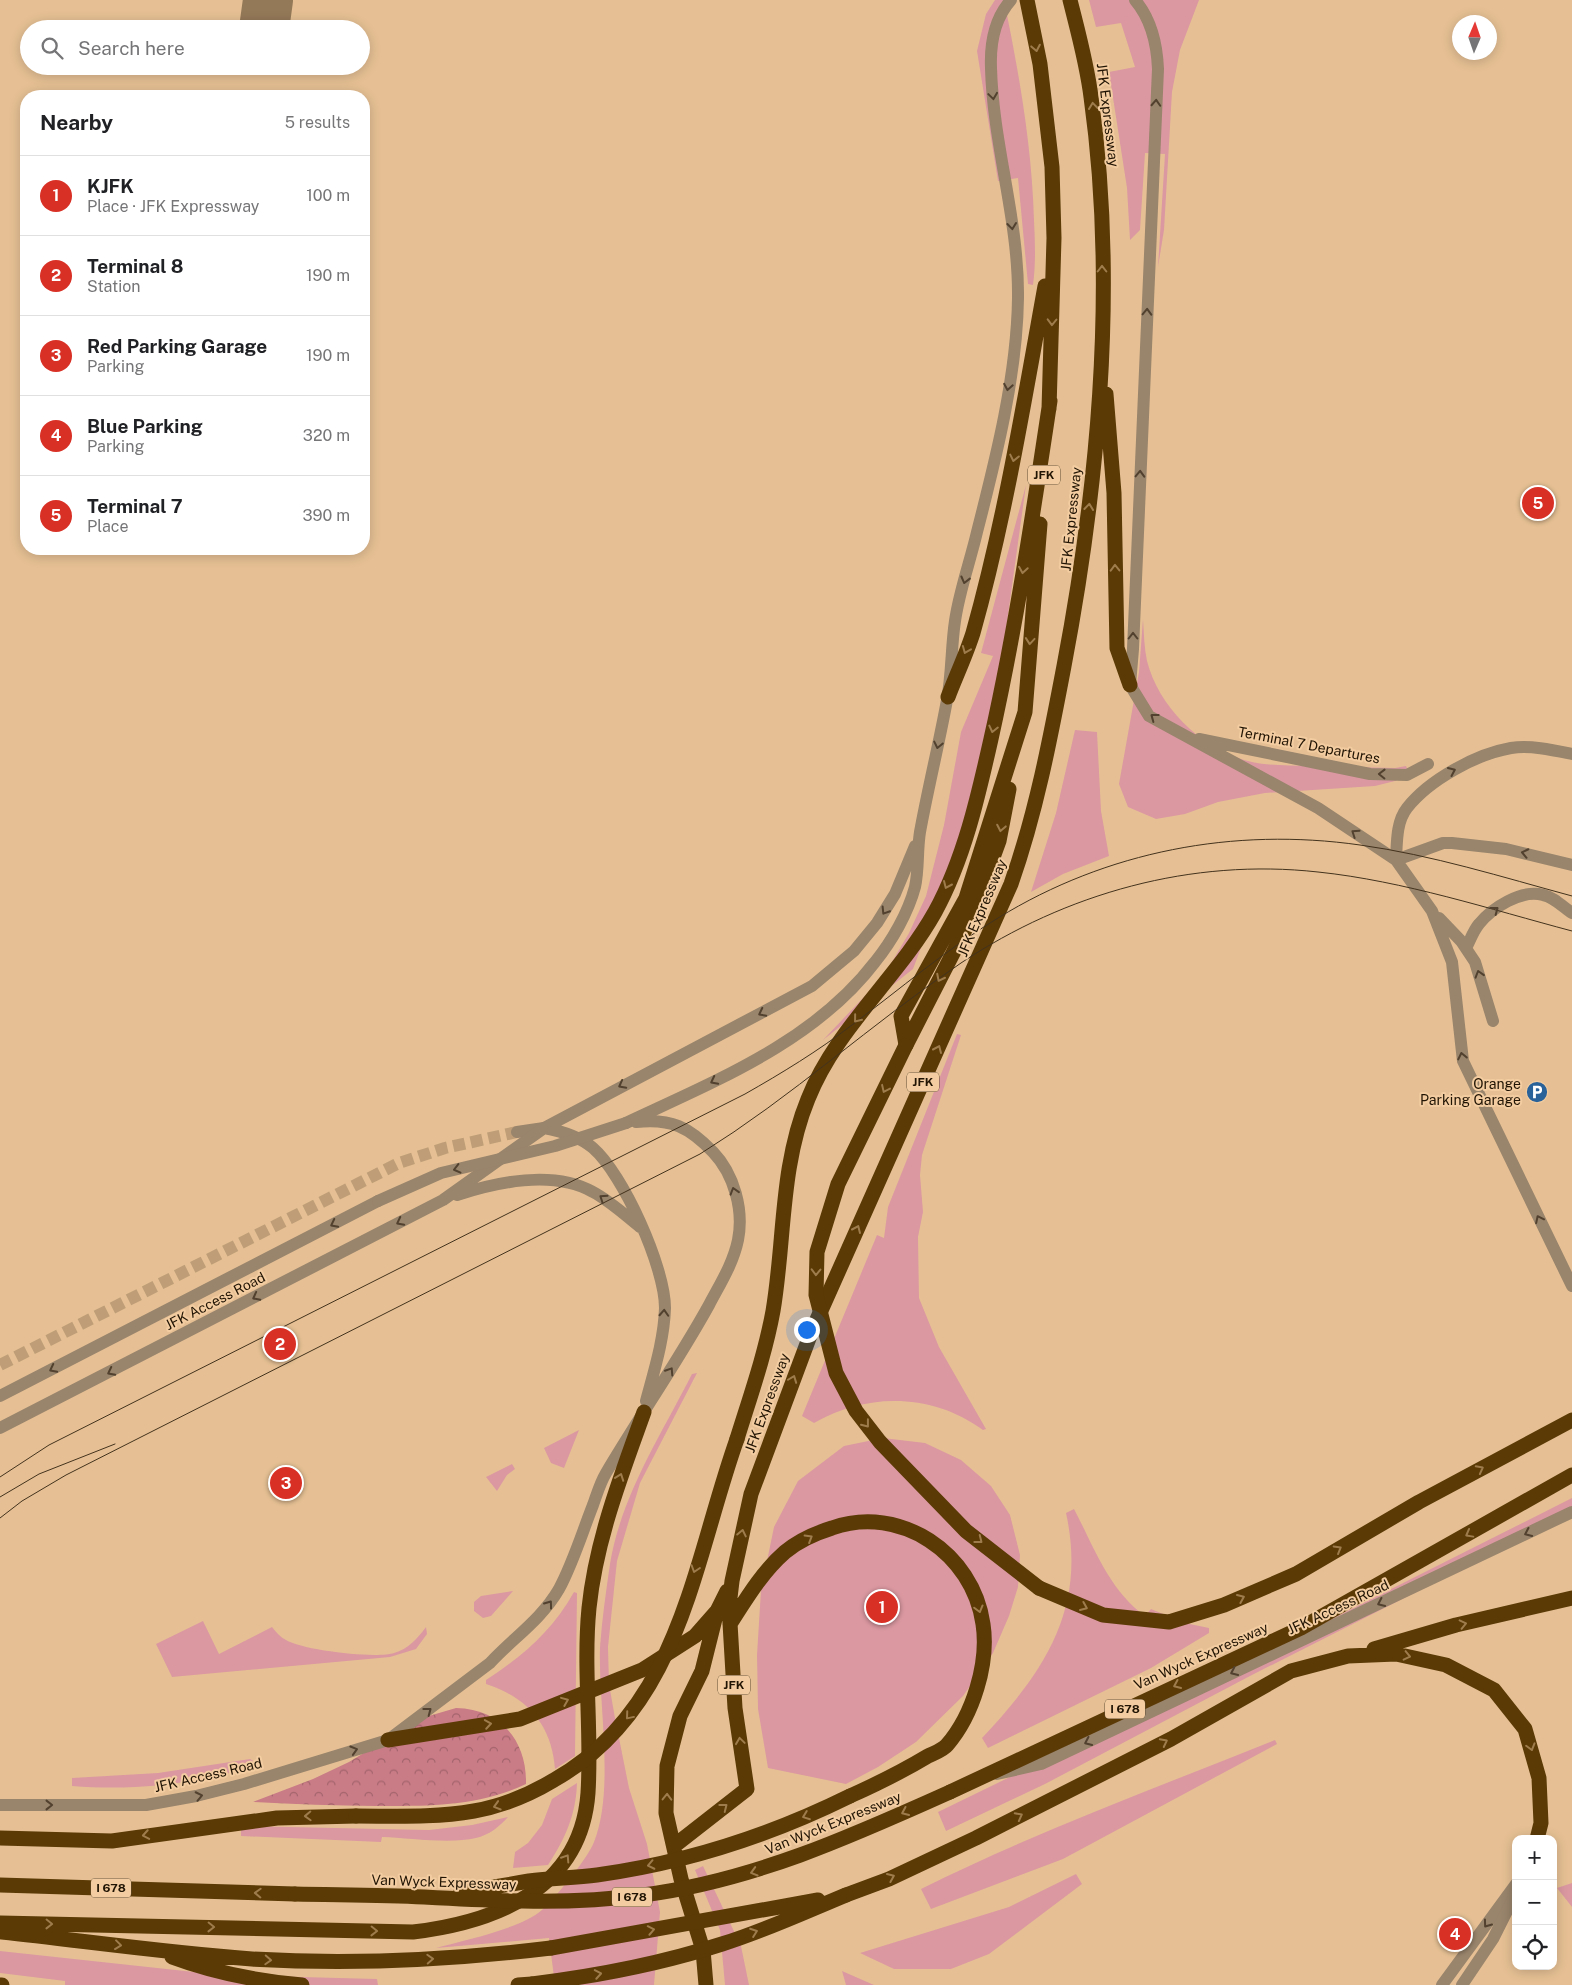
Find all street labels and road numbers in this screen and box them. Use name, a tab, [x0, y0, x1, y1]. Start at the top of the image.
street label: JFK Expressway	[1094, 62, 1122, 168]
road number: JFK	[1028, 466, 1060, 484]
street label: JFK Expressway	[1058, 466, 1084, 572]
street label: Terminal 7 Departures	[1237, 723, 1381, 767]
street label: JFK Expressway	[954, 856, 1010, 959]
road number: JFK	[907, 1072, 939, 1092]
street label: JFK Access Road	[162, 1269, 268, 1333]
street label: JFK Expressway	[742, 1351, 793, 1455]
street label: JFK Access Road	[1285, 1576, 1391, 1638]
street label: Van Wyck Expressway	[1131, 1619, 1271, 1693]
road number: JFK	[718, 1676, 750, 1694]
road number: I 678	[1105, 1700, 1145, 1718]
street label: JFK Access Road	[153, 1755, 263, 1795]
street label: Van Wyck Expressway	[763, 1788, 904, 1858]
street label: Van Wyck Expressway	[371, 1871, 517, 1893]
road number: I 678	[91, 1879, 131, 1898]
road number: I 678	[612, 1888, 652, 1906]

